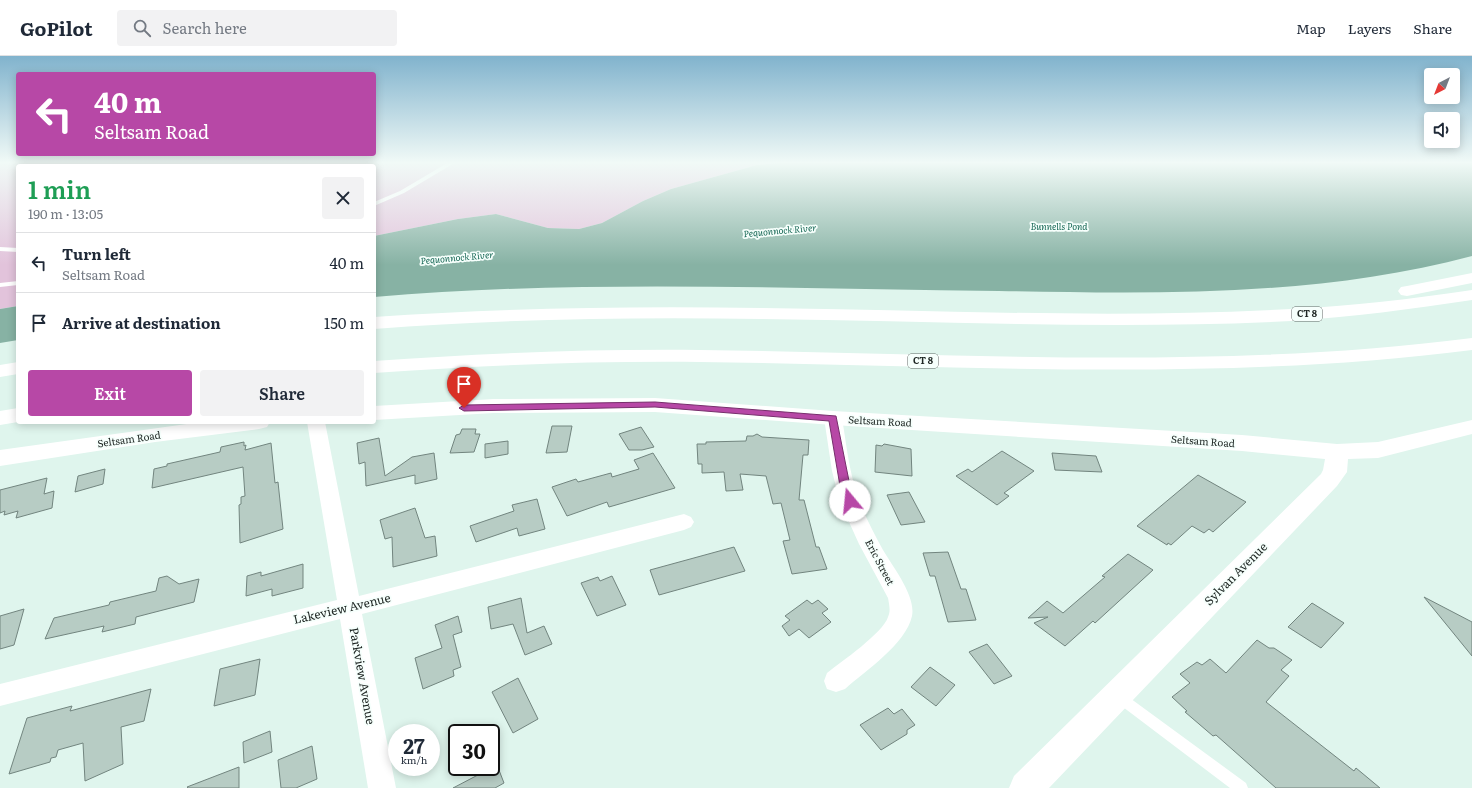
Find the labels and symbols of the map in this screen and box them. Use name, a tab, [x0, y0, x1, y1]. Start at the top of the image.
north arrow	[1424, 68, 1460, 104]
water label: Bunnells Pond	[1030, 219, 1088, 233]
water label: Pequonnock River	[743, 220, 817, 240]
water label: Pequonnock River	[420, 247, 494, 267]
road number: CT 8	[1292, 307, 1322, 321]
road number: CT 8	[908, 354, 938, 368]
pin	[447, 367, 481, 408]
street label: Seltsam Road	[848, 411, 912, 430]
street label: Seltsam Road	[96, 427, 162, 450]
street label: Seltsam Road	[1171, 431, 1235, 450]
position arrow	[829, 480, 871, 522]
street label: Eric Street	[862, 536, 899, 587]
street label: Sylvan Avenue	[1200, 538, 1271, 609]
street label: Lakeview Avenue	[291, 588, 392, 628]
street label: Parkview Avenue	[346, 626, 380, 726]
speed limit sign: 30	[448, 724, 500, 776]

